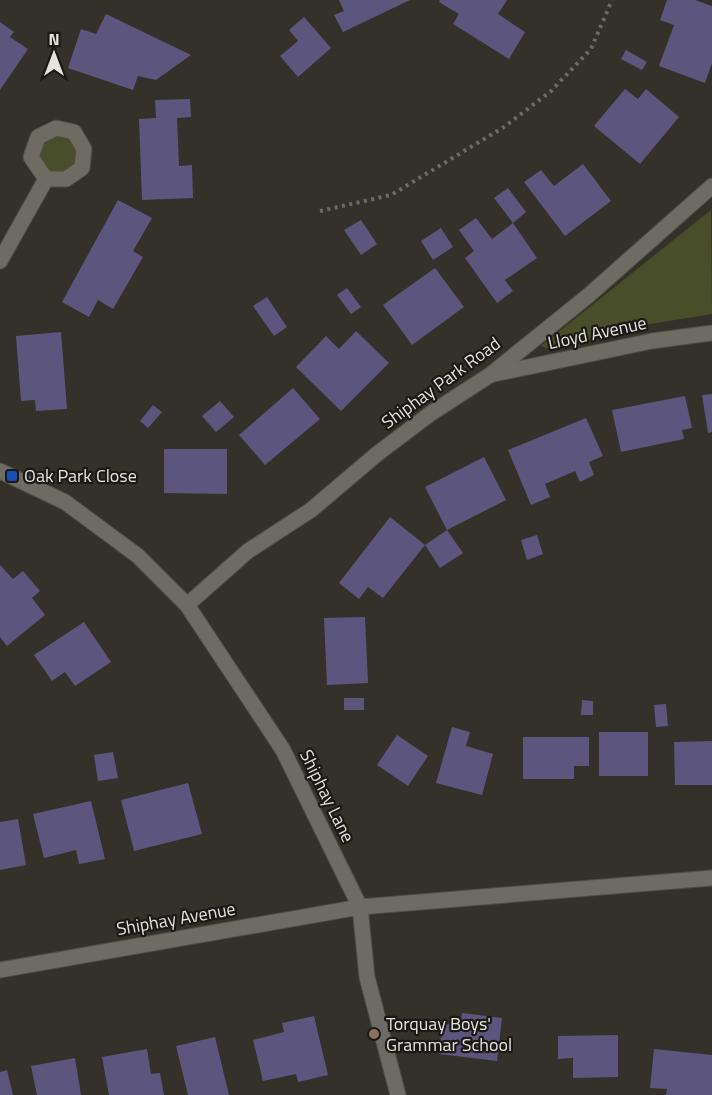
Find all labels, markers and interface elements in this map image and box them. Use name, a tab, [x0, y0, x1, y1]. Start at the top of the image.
north arrow	[24, 24, 84, 84]
text: N	[48, 27, 60, 51]
street label: Lloyd Avenue	[545, 309, 649, 356]
street label: Shiphay Park Road	[376, 330, 506, 435]
place label: Oak Park Close	[24, 462, 137, 489]
marker: Oak Park Close	[5, 469, 19, 483]
street label: Shiphay Lane	[293, 745, 362, 847]
street label: Shiphay Avenue	[114, 895, 238, 942]
place label: Torquay Boys' Grammar School	[386, 1010, 512, 1058]
marker: Torquay Boys' Grammar School	[367, 1027, 381, 1041]

